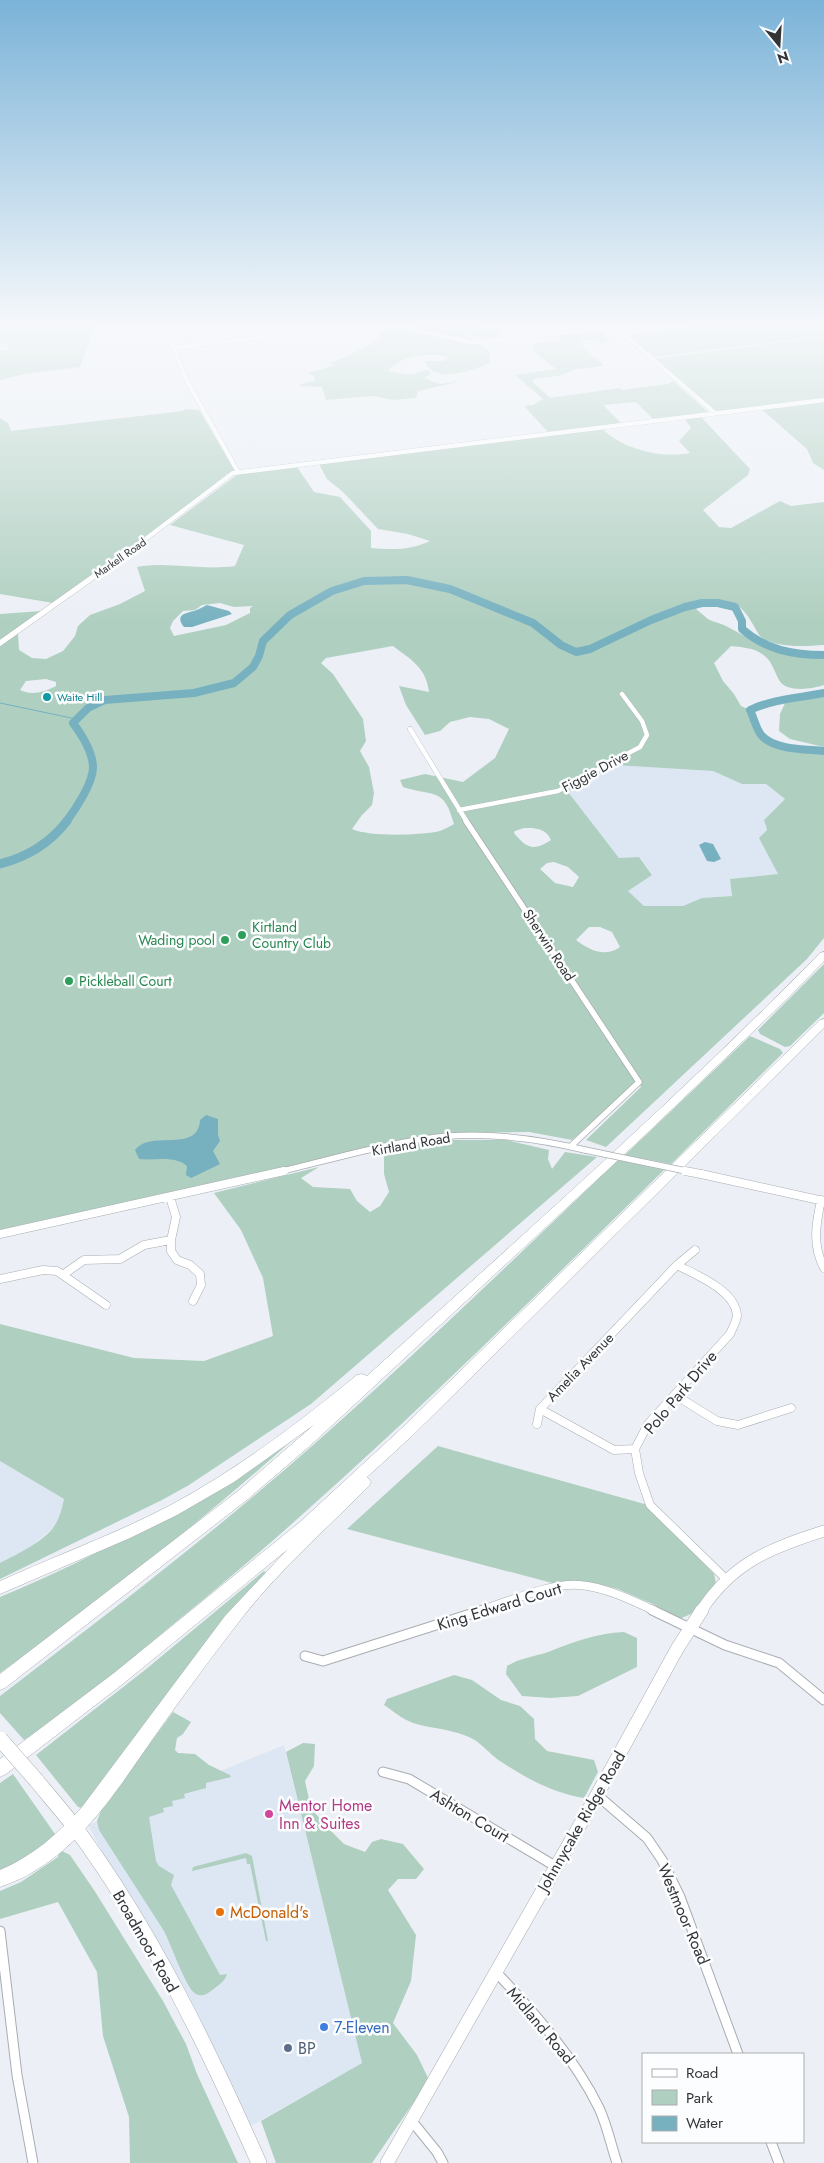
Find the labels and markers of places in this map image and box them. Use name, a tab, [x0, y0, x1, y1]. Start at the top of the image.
place label: Waite Hill	[57, 689, 102, 705]
marker: Waite Hill	[41, 691, 53, 703]
place label: Kirtland Country Club	[252, 917, 331, 953]
marker: Kirtland Country Club	[236, 929, 248, 941]
place label: Wading pool	[138, 930, 215, 950]
marker: Wading pool	[219, 934, 231, 946]
place label: Pickleball Court	[79, 971, 172, 991]
marker: Pickleball Court	[63, 975, 75, 987]
place label: Mentor Home Inn & Suites	[279, 1794, 372, 1835]
marker: Mentor Home Inn & Suites	[263, 1808, 275, 1820]
place label: McDonald's	[230, 1901, 309, 1924]
marker: McDonald's	[214, 1906, 226, 1918]
place label: 7-Eleven	[334, 2016, 390, 2039]
marker: 7-Eleven	[318, 2021, 330, 2033]
place label: BP	[298, 2037, 316, 2060]
marker: BP	[282, 2042, 294, 2054]

